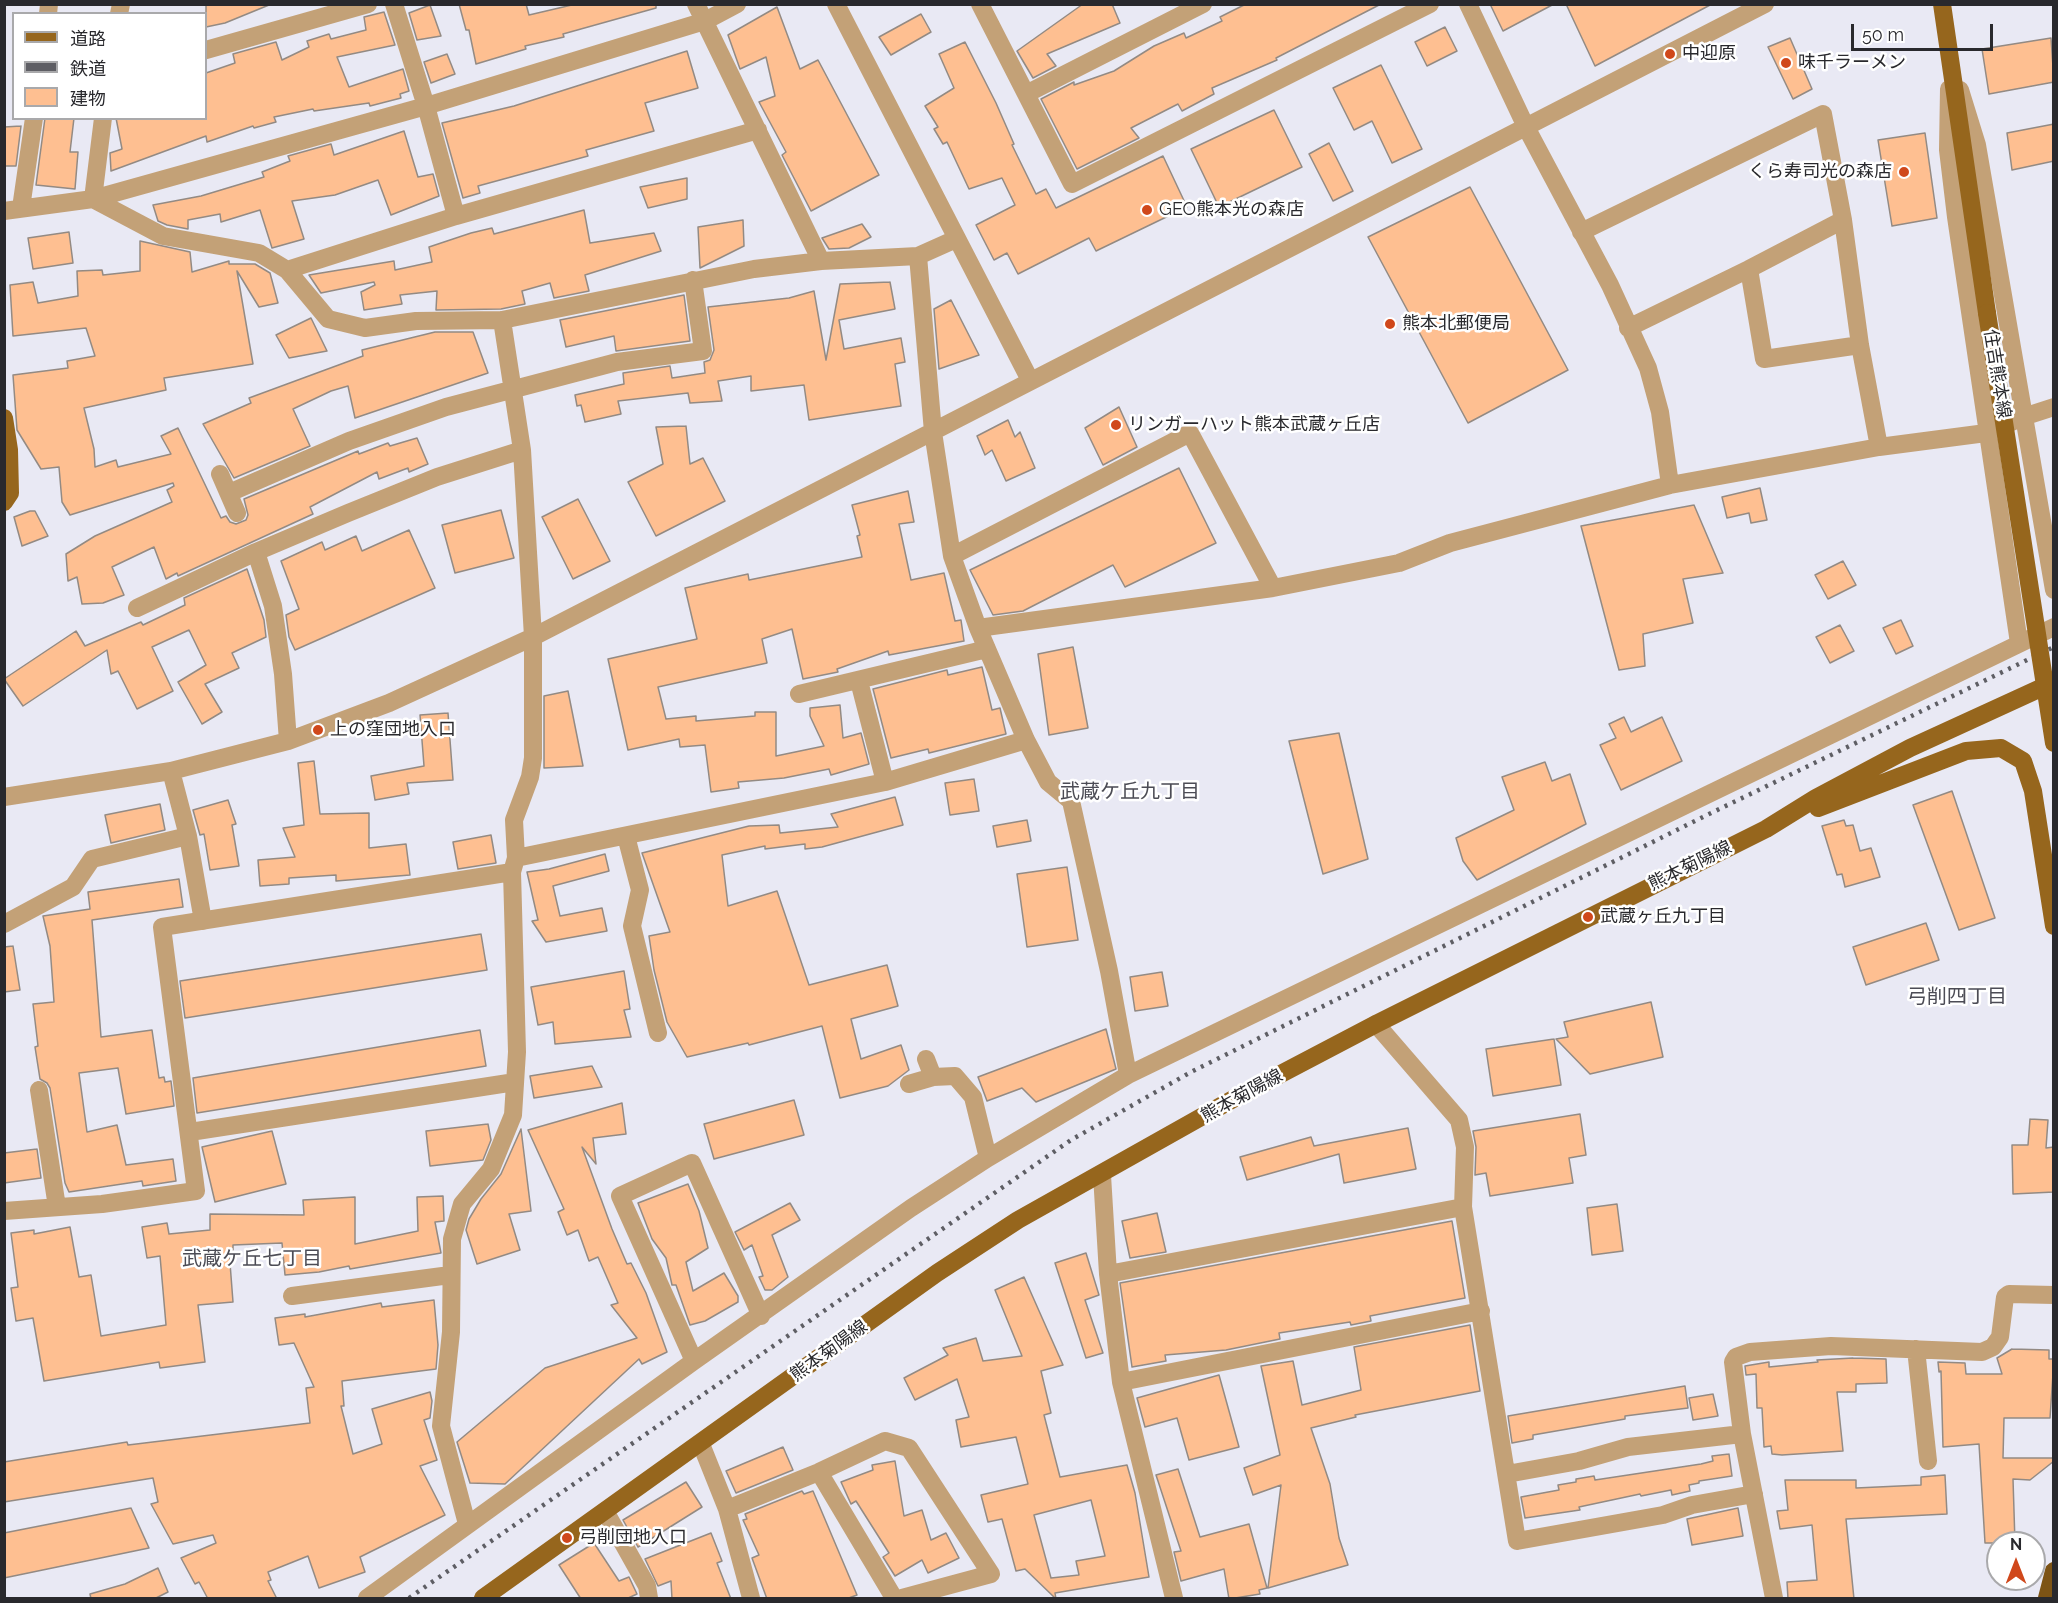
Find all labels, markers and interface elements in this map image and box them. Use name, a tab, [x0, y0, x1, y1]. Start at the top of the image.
legend	[12, 12, 207, 120]
scale bar	[1854, 12, 1996, 50]
text: 50 m	[1862, 24, 1904, 45]
text: 道路	[70, 28, 106, 49]
place label: 中迎原	[1682, 43, 1736, 65]
marker: 中迎原	[1663, 47, 1677, 61]
place label: 味千ラーメン	[1798, 52, 1906, 74]
marker: 味千ラーメン	[1779, 56, 1793, 70]
text: 鉄道	[70, 58, 106, 79]
text: 建物	[70, 88, 106, 109]
place label: くら寿司光の森店	[1748, 161, 1892, 183]
marker: くら寿司光の森店	[1897, 165, 1911, 179]
place label: GEO熊本光の森店	[1159, 199, 1304, 221]
marker: GEO熊本光の森店	[1140, 203, 1154, 217]
place label: 熊本北郵便局	[1402, 313, 1510, 335]
marker: 熊本北郵便局	[1383, 317, 1397, 331]
street label: 住吉熊本線	[1979, 328, 2015, 420]
place label: リンガーハット熊本武蔵ヶ丘店	[1128, 414, 1380, 436]
marker: リンガーハット熊本武蔵ヶ丘店	[1109, 418, 1123, 432]
place label: 上の窪団地入口	[330, 719, 456, 741]
marker: 上の窪団地入口	[311, 723, 325, 737]
district label: 武蔵ケ丘九丁目	[1060, 780, 1200, 804]
street label: 熊本菊陽線	[1645, 837, 1735, 895]
place label: 武蔵ヶ丘九丁目	[1600, 906, 1726, 928]
marker: 武蔵ヶ丘九丁目	[1581, 910, 1595, 924]
district label: 弓削四丁目	[1907, 985, 2007, 1009]
street label: 熊本菊陽線	[1197, 1065, 1287, 1127]
district label: 武蔵ケ丘七丁目	[182, 1247, 322, 1271]
street label: 熊本菊陽線	[786, 1316, 872, 1386]
place label: 弓削団地入口	[579, 1527, 687, 1549]
marker: 弓削団地入口	[560, 1531, 574, 1545]
north arrow	[1986, 1531, 2046, 1591]
text: N	[2010, 1535, 2022, 1554]

